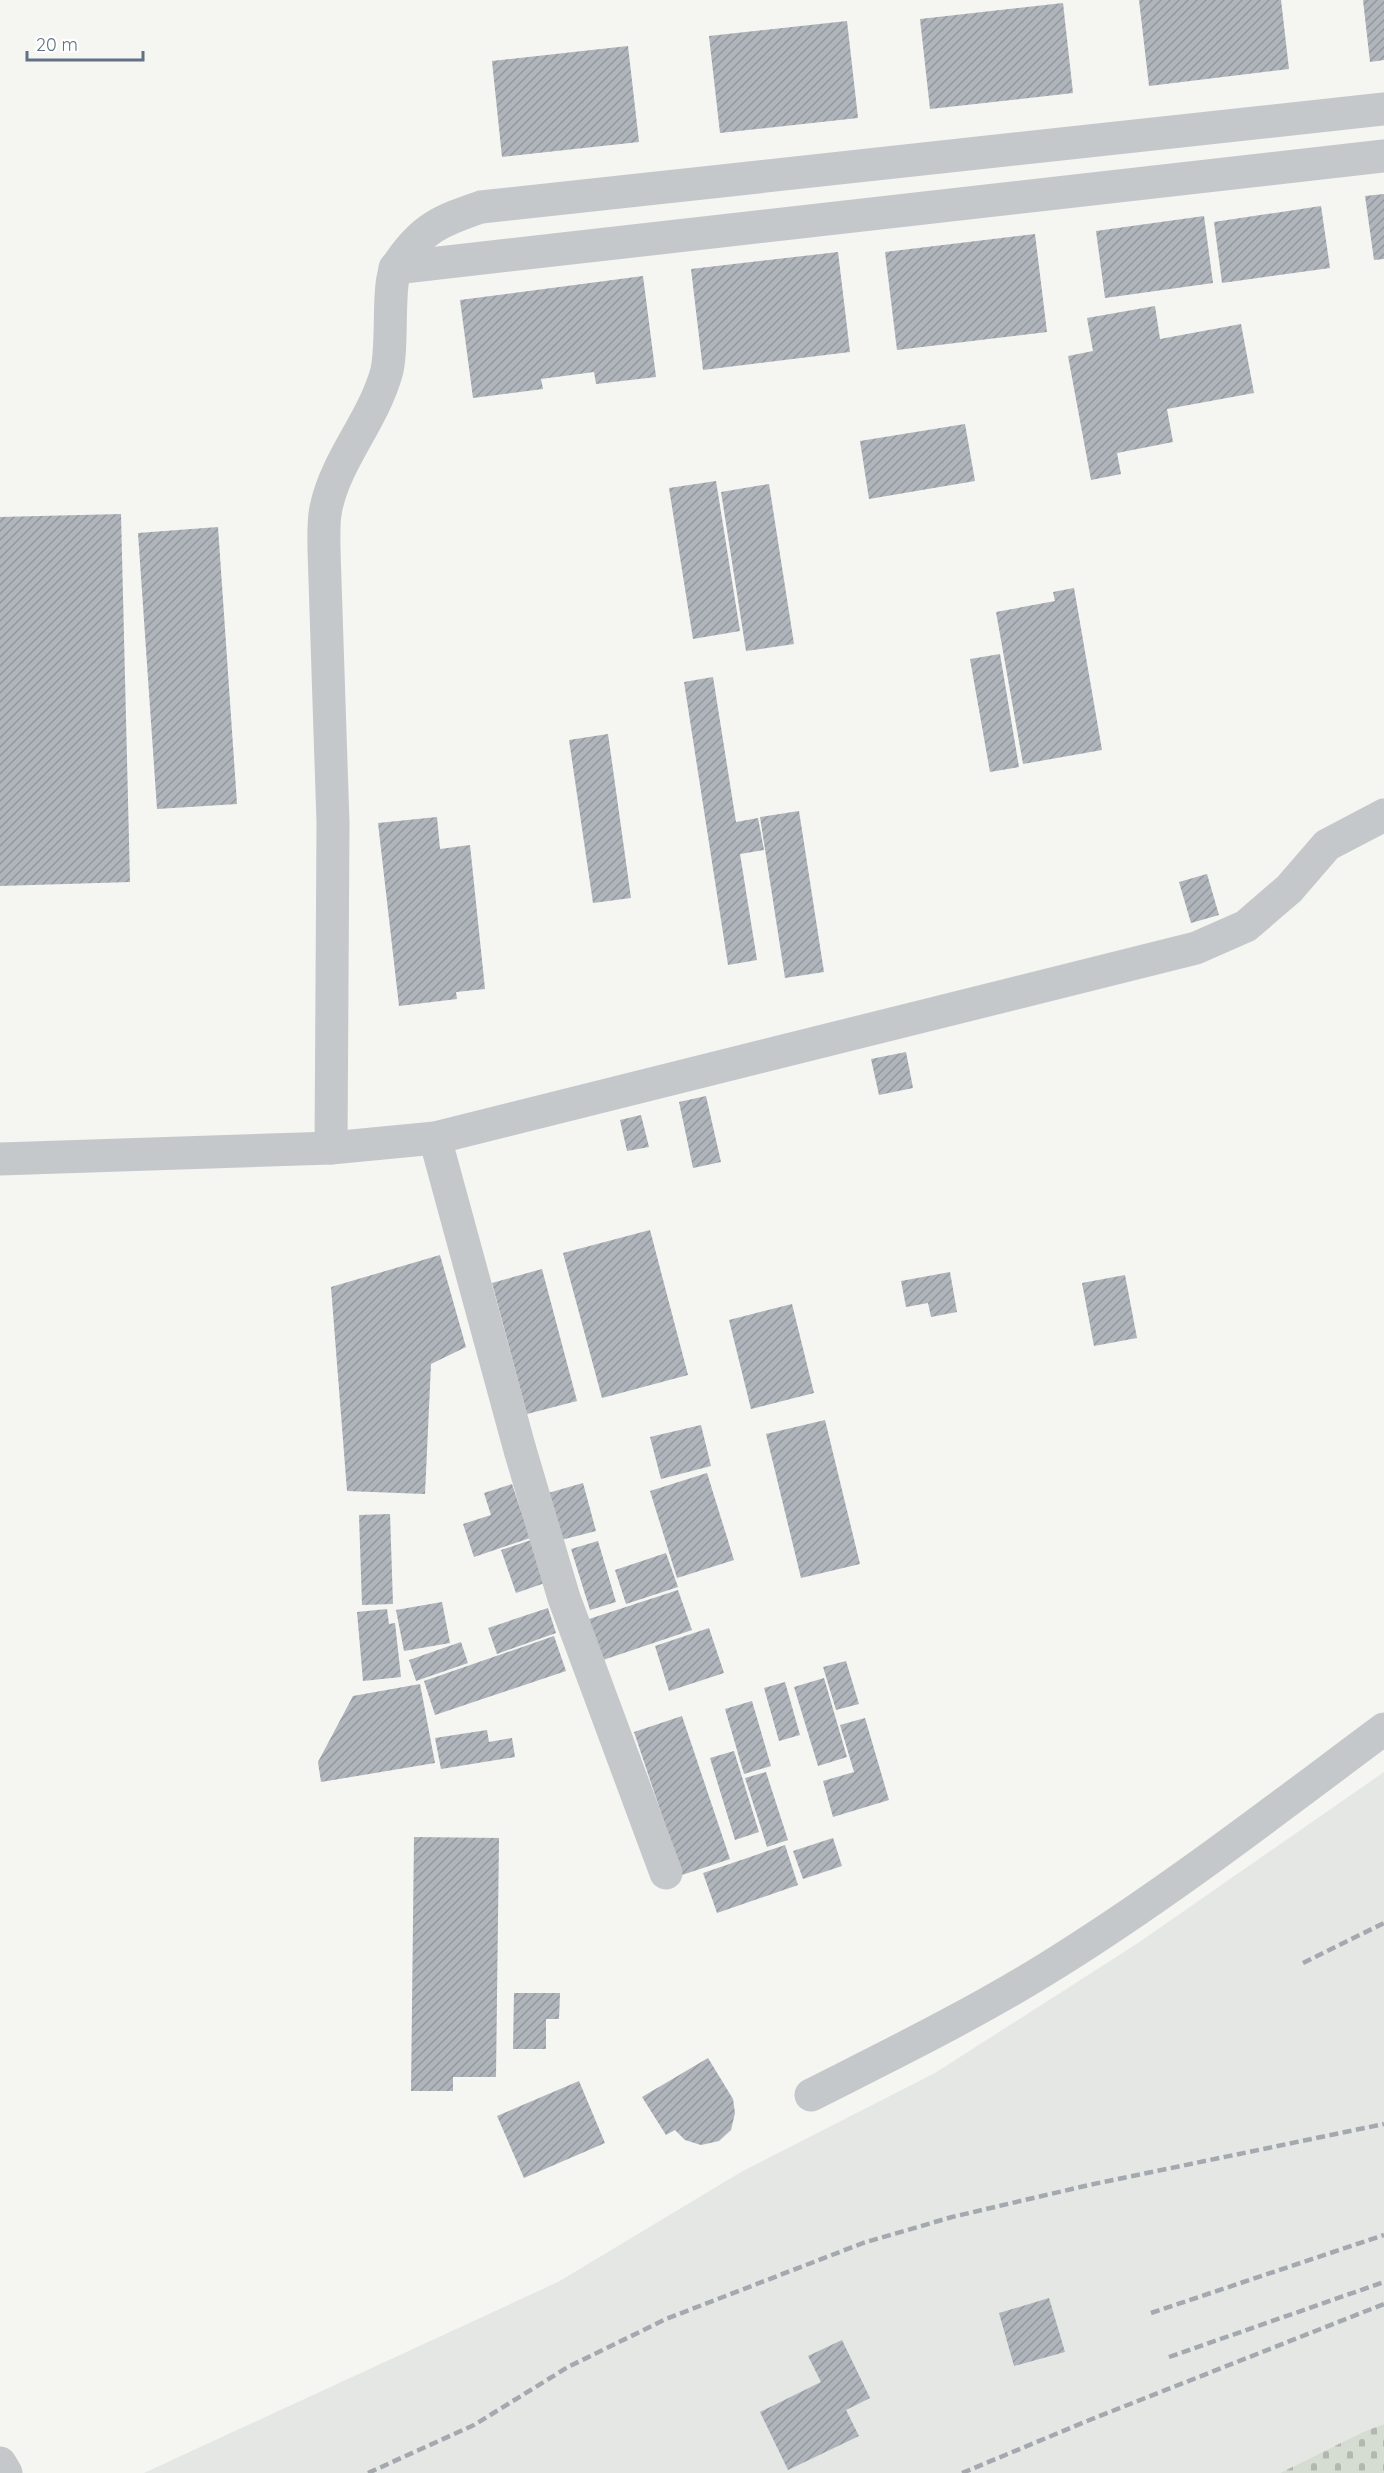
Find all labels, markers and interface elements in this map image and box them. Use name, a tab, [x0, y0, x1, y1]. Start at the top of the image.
scale bar	[27, 24, 142, 62]
text: 20 m	[36, 33, 78, 56]

